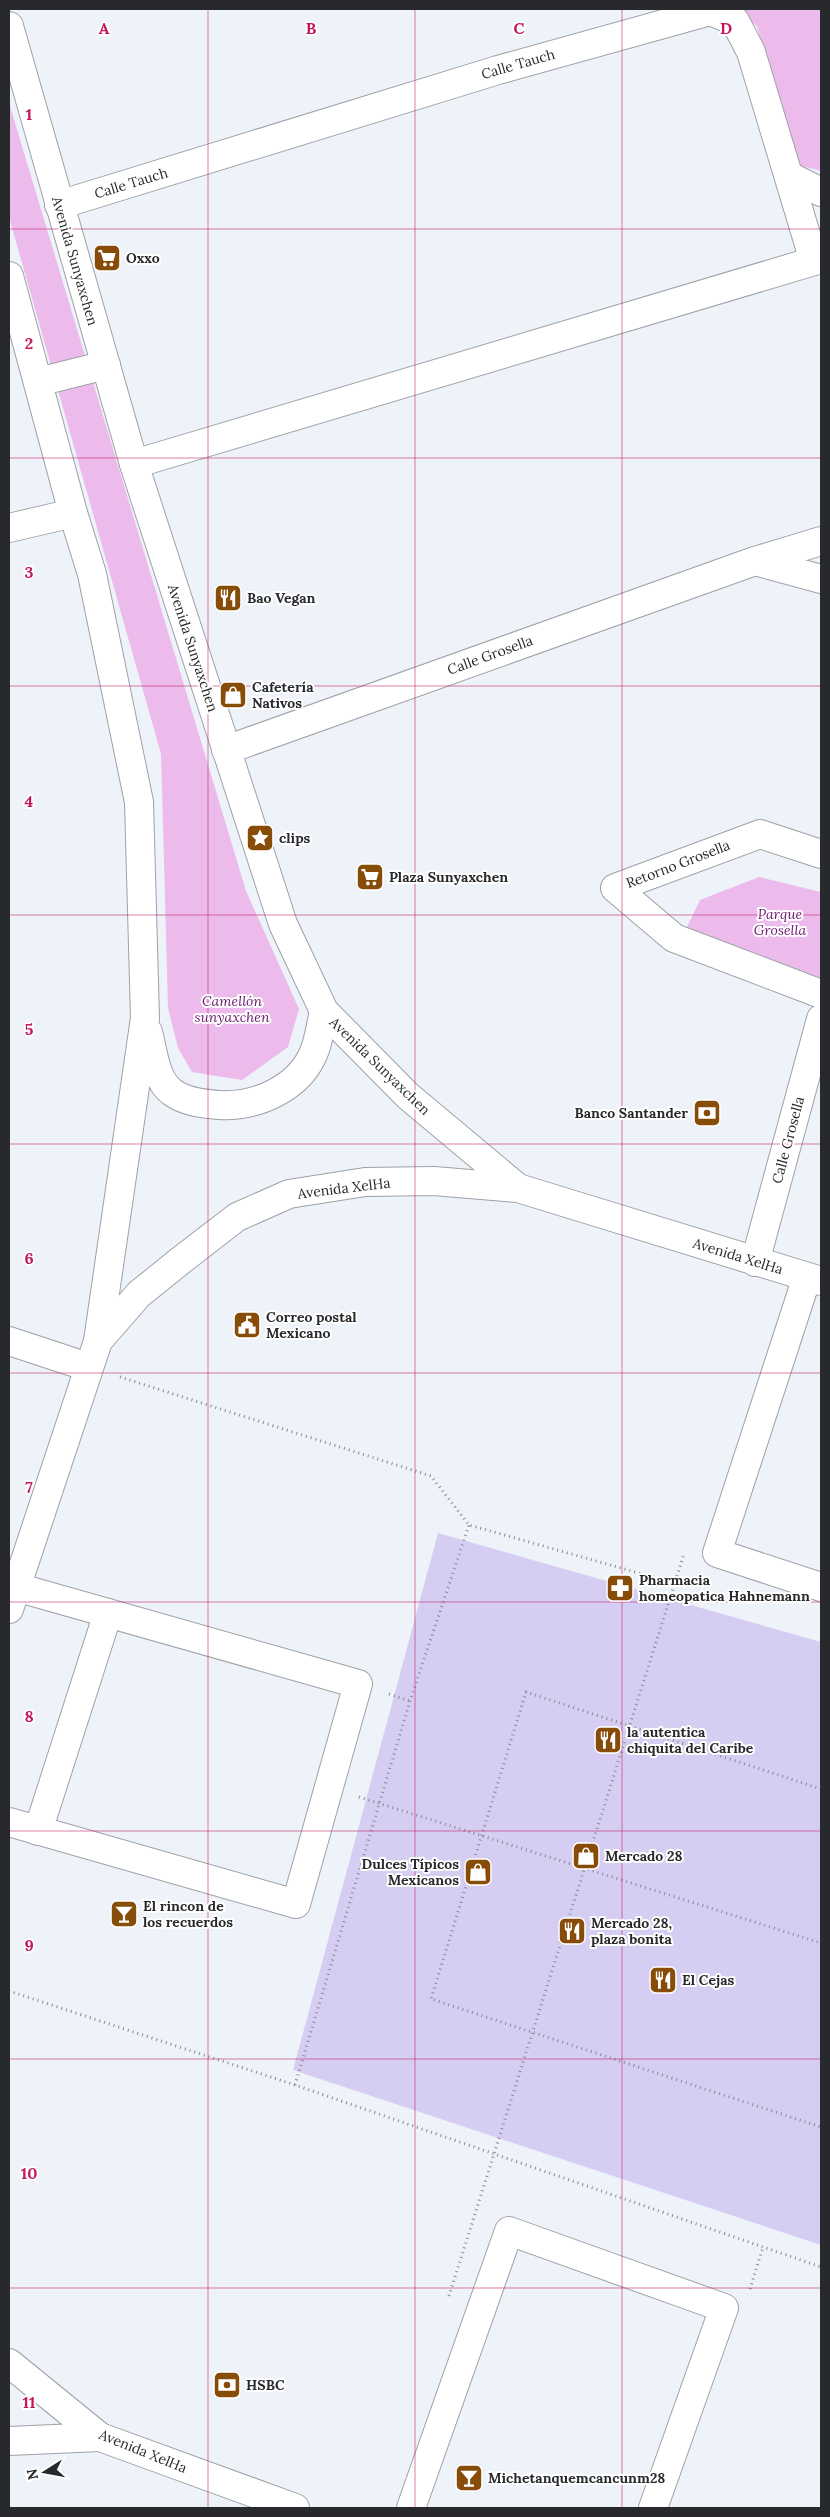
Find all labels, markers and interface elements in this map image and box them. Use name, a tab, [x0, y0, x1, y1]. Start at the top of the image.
text: A	[99, 18, 110, 38]
text: B	[306, 18, 317, 38]
text: C	[513, 18, 525, 38]
text: D	[720, 18, 732, 38]
street label: Calle Tauch	[479, 45, 557, 83]
text: 1	[26, 104, 32, 124]
street label: Calle Tauch	[92, 163, 170, 203]
street label: Avenida Sunyaxchen	[48, 193, 102, 328]
supermarket icon: Oxxo	[92, 243, 122, 273]
place label: Oxxo	[126, 249, 160, 267]
text: 2	[25, 333, 33, 353]
text: 3	[25, 562, 34, 582]
street label: Avenida Sunyaxchen	[164, 581, 222, 715]
restaurant icon: Bao Vegan	[213, 583, 243, 613]
place label: Bao Vegan	[247, 589, 316, 607]
street label: Calle Grosella	[445, 631, 535, 679]
place label: Cafetería Nativos	[252, 678, 314, 712]
shop icon: Cafetería Nativos	[218, 680, 248, 710]
text: 4	[25, 791, 34, 811]
place icon: clips	[245, 823, 275, 853]
place label: clips	[279, 829, 311, 847]
street label: Retorno Grosella	[623, 836, 733, 892]
supermarket icon: Plaza Sunyaxchen	[355, 862, 385, 892]
place label: Plaza Sunyaxchen	[389, 868, 508, 886]
park label: Parque Grosella	[754, 905, 806, 939]
park label: Camellón sunyaxchen	[194, 992, 270, 1026]
street label: Avenida Sunyaxchen	[325, 1013, 435, 1119]
text: 5	[25, 1019, 34, 1039]
street label: Calle Grosella	[768, 1094, 808, 1186]
bank icon: Banco Santander	[692, 1098, 722, 1128]
place label: Banco Santander	[574, 1104, 688, 1122]
street label: Avenida XelHa	[296, 1173, 391, 1203]
street label: Avenida XelHa	[690, 1233, 785, 1278]
text: 6	[24, 1248, 34, 1268]
place label: Correo postal Mexicano	[266, 1308, 357, 1342]
public building icon: Correo postal Mexicano	[232, 1310, 262, 1340]
text: 7	[25, 1477, 33, 1497]
place label: Pharmacia homeopatica Hahnemann	[639, 1571, 810, 1605]
pharmacy icon: Pharmacia homeopatica Hahnemann	[605, 1573, 635, 1603]
text: 8	[24, 1706, 34, 1726]
place label: la autentica chiquita del Caribe	[627, 1723, 754, 1757]
restaurant icon: la autentica chiquita del Caribe	[593, 1725, 623, 1755]
shop icon: Mercado 28	[571, 1841, 601, 1871]
place label: Mercado 28	[605, 1847, 682, 1865]
place label: Dulces Típicos Mexicanos	[362, 1855, 459, 1889]
shop icon: Dulces Típicos Mexicanos	[463, 1857, 493, 1887]
place label: El rincon de los recuerdos	[143, 1897, 233, 1931]
bar icon: El rincon de los recuerdos	[109, 1899, 139, 1929]
place label: Mercado 28, plaza bonita	[591, 1914, 672, 1948]
restaurant icon: Mercado 28, plaza bonita	[557, 1916, 587, 1946]
text: 9	[24, 1935, 34, 1955]
restaurant icon: El Cejas	[648, 1965, 678, 1995]
place label: El Cejas	[682, 1971, 735, 1989]
text: 10	[21, 2163, 37, 2183]
bank icon: HSBC	[212, 2370, 242, 2400]
place label: HSBC	[246, 2376, 285, 2394]
text: 11	[23, 2392, 36, 2412]
street label: Avenida XelHa	[96, 2425, 190, 2477]
north arrow	[20, 2447, 70, 2497]
bar icon: Michetanquemcancunm28	[454, 2463, 484, 2493]
text: N	[22, 2467, 42, 2482]
place label: Michetanquemcancunm28	[488, 2469, 665, 2487]

